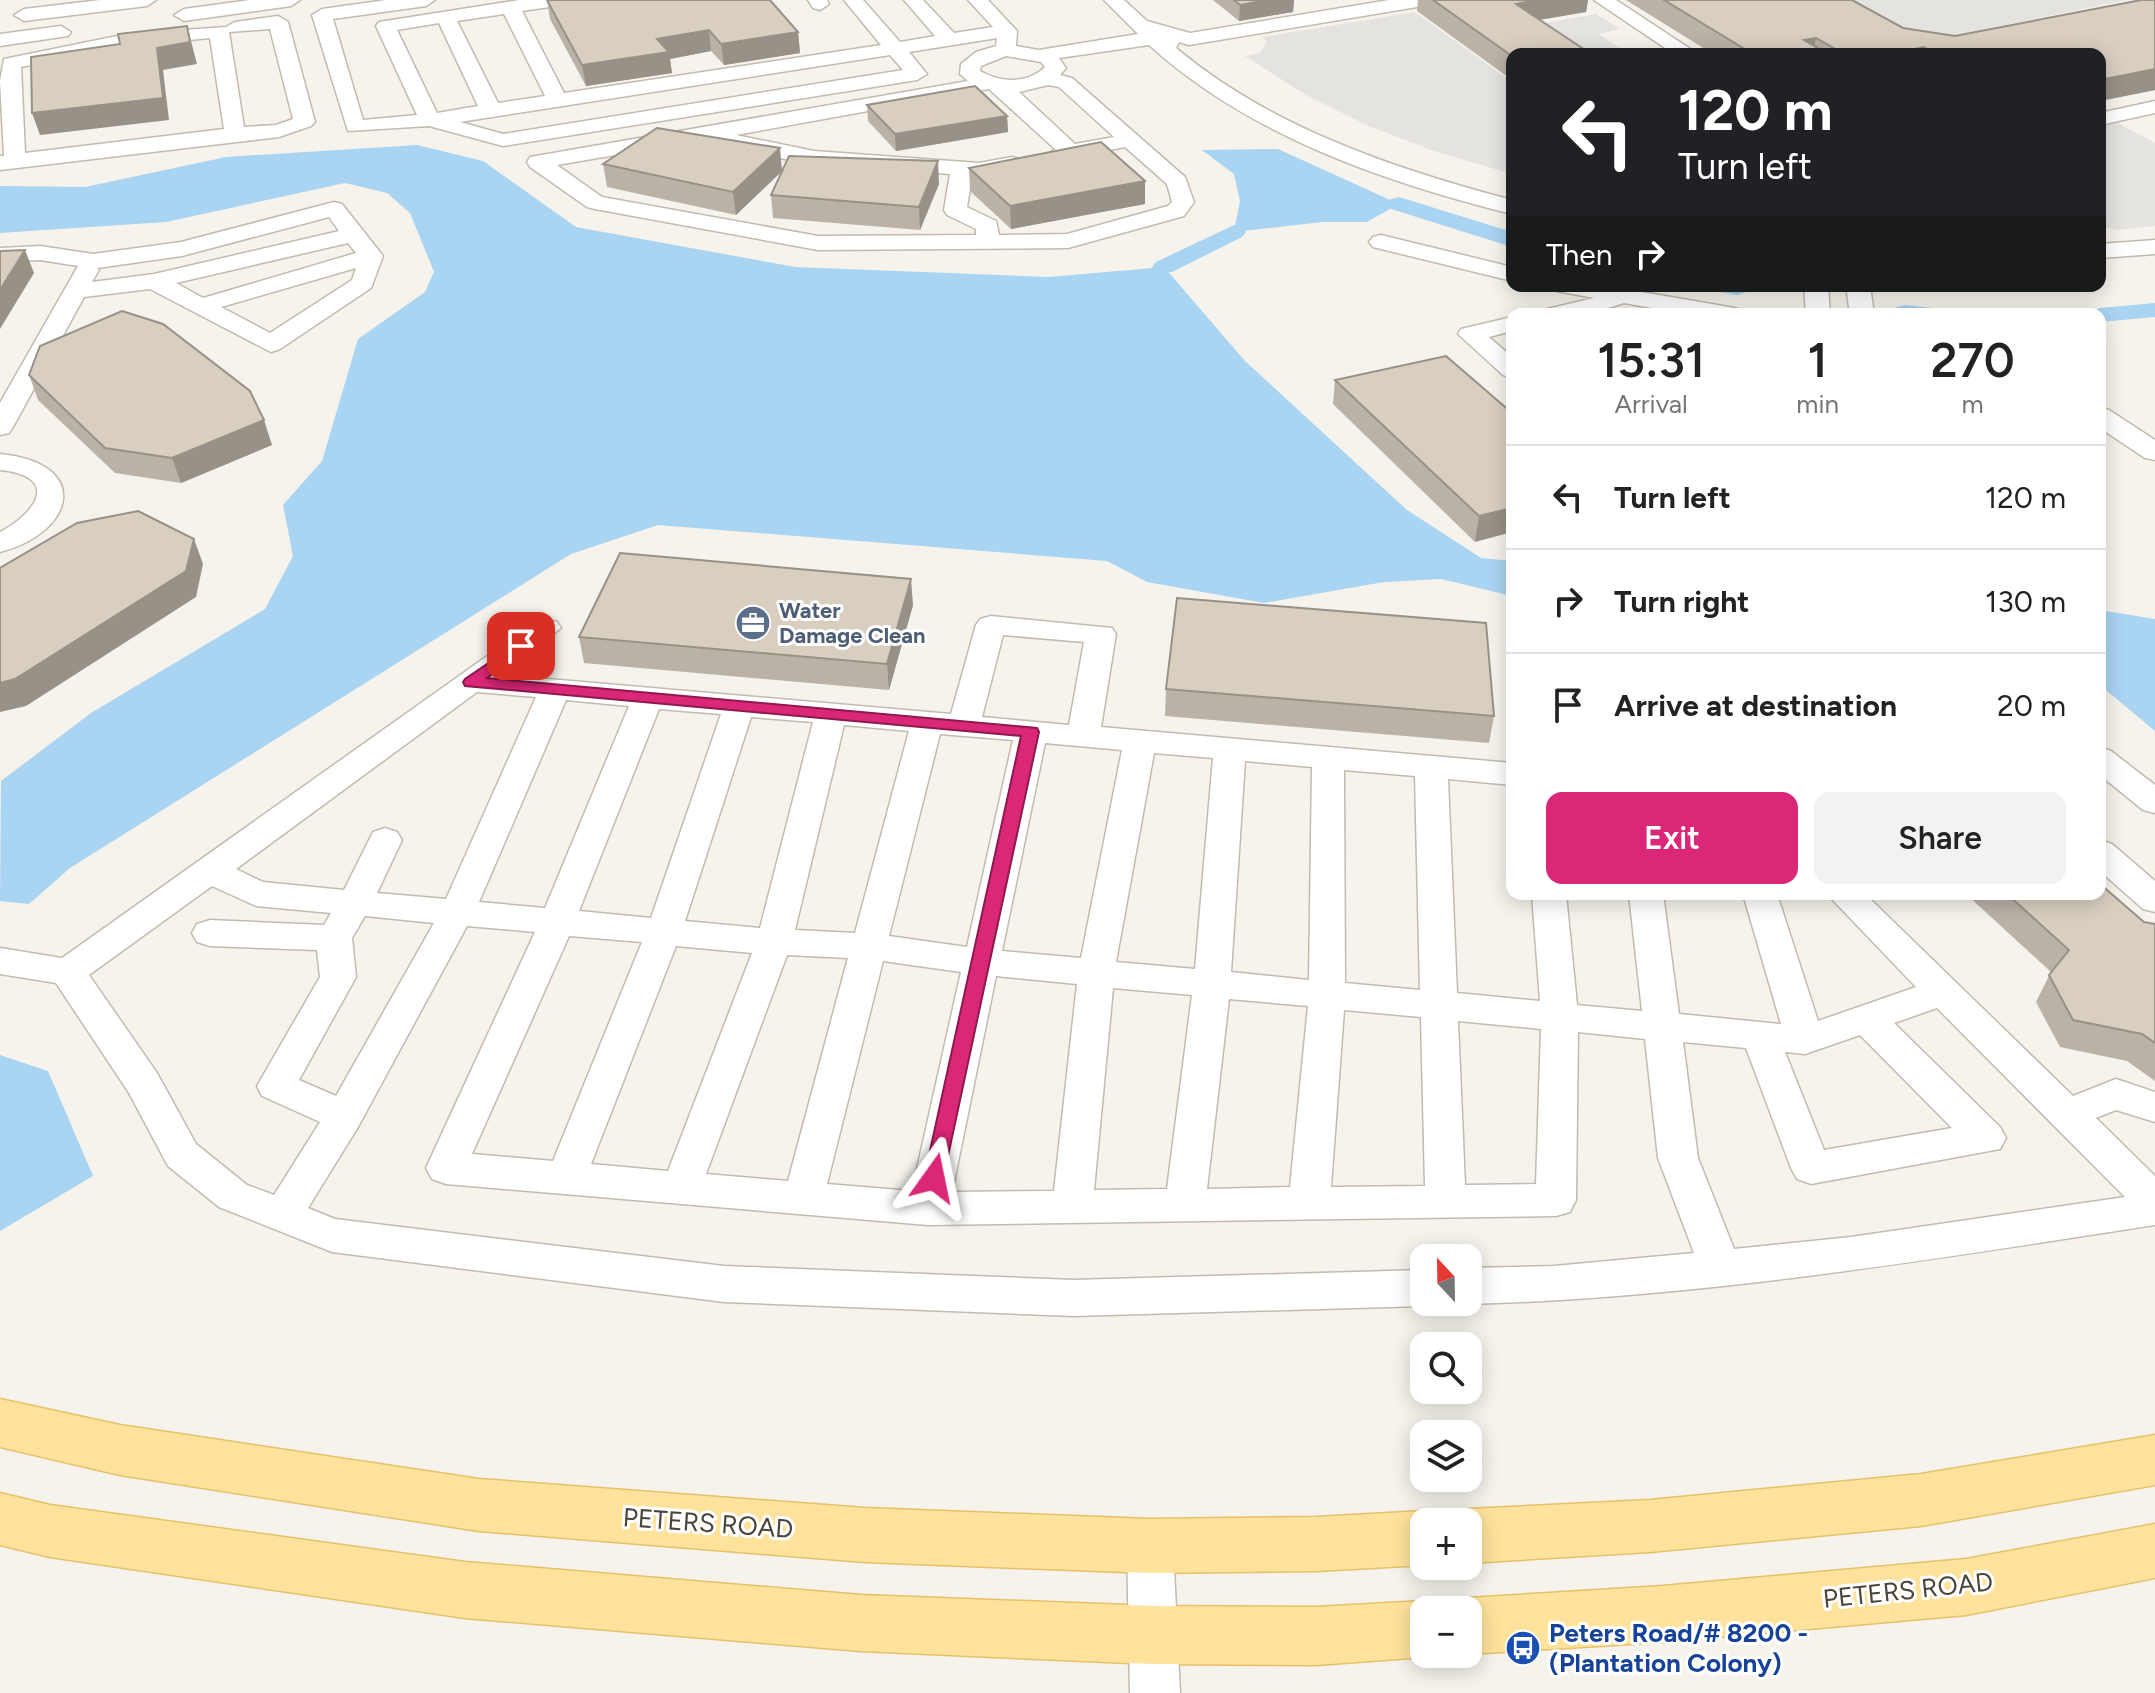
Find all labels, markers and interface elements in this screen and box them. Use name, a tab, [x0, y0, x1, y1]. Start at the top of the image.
text: 120 m	[1678, 77, 1833, 144]
icon: left	[1546, 80, 1650, 184]
text: Turn left	[1678, 145, 1812, 188]
icon: right	[1628, 232, 1672, 276]
text: Then	[1546, 236, 1612, 273]
text: 15:31	[1597, 331, 1705, 389]
text: 1	[1808, 331, 1828, 389]
text: 270	[1930, 331, 2015, 389]
text: Arrival	[1614, 388, 1688, 420]
text: min	[1796, 388, 1839, 420]
text: m	[1961, 388, 1984, 420]
icon: left	[1546, 475, 1590, 519]
text: Turn left	[1614, 479, 1731, 516]
text: 120 m	[1985, 479, 2066, 516]
icon: right	[1546, 579, 1590, 623]
text: Turn right	[1614, 583, 1749, 620]
text: 130 m	[1985, 583, 2066, 620]
place label: Water Damage Clean	[779, 597, 925, 649]
office icon: Water Damage Clean	[734, 604, 772, 642]
pin	[487, 612, 555, 680]
icon: arrive	[499, 624, 543, 668]
icon: arrive	[1546, 683, 1590, 727]
text: Arrive at destination	[1614, 687, 1897, 724]
text: 20 m	[1997, 687, 2066, 724]
button: Exit	[1546, 792, 1798, 884]
button: Share	[1814, 792, 2066, 884]
position arrow	[892, 1136, 976, 1220]
north arrow	[1410, 1244, 1482, 1316]
map controls	[1410, 1244, 1482, 1668]
button: search	[1410, 1332, 1482, 1404]
button: layers	[1410, 1420, 1482, 1492]
street label: PETERS ROAD	[622, 1501, 794, 1545]
button: +	[1410, 1508, 1482, 1580]
street label: PETERS ROAD	[1821, 1565, 1995, 1615]
button: −	[1410, 1596, 1482, 1668]
place label: Peters Road/# 8200 - (Plantation Colony)	[1549, 1617, 1808, 1679]
bus stop icon: Peters Road/# 8200 - (Plantation Colony)	[1504, 1629, 1542, 1667]

